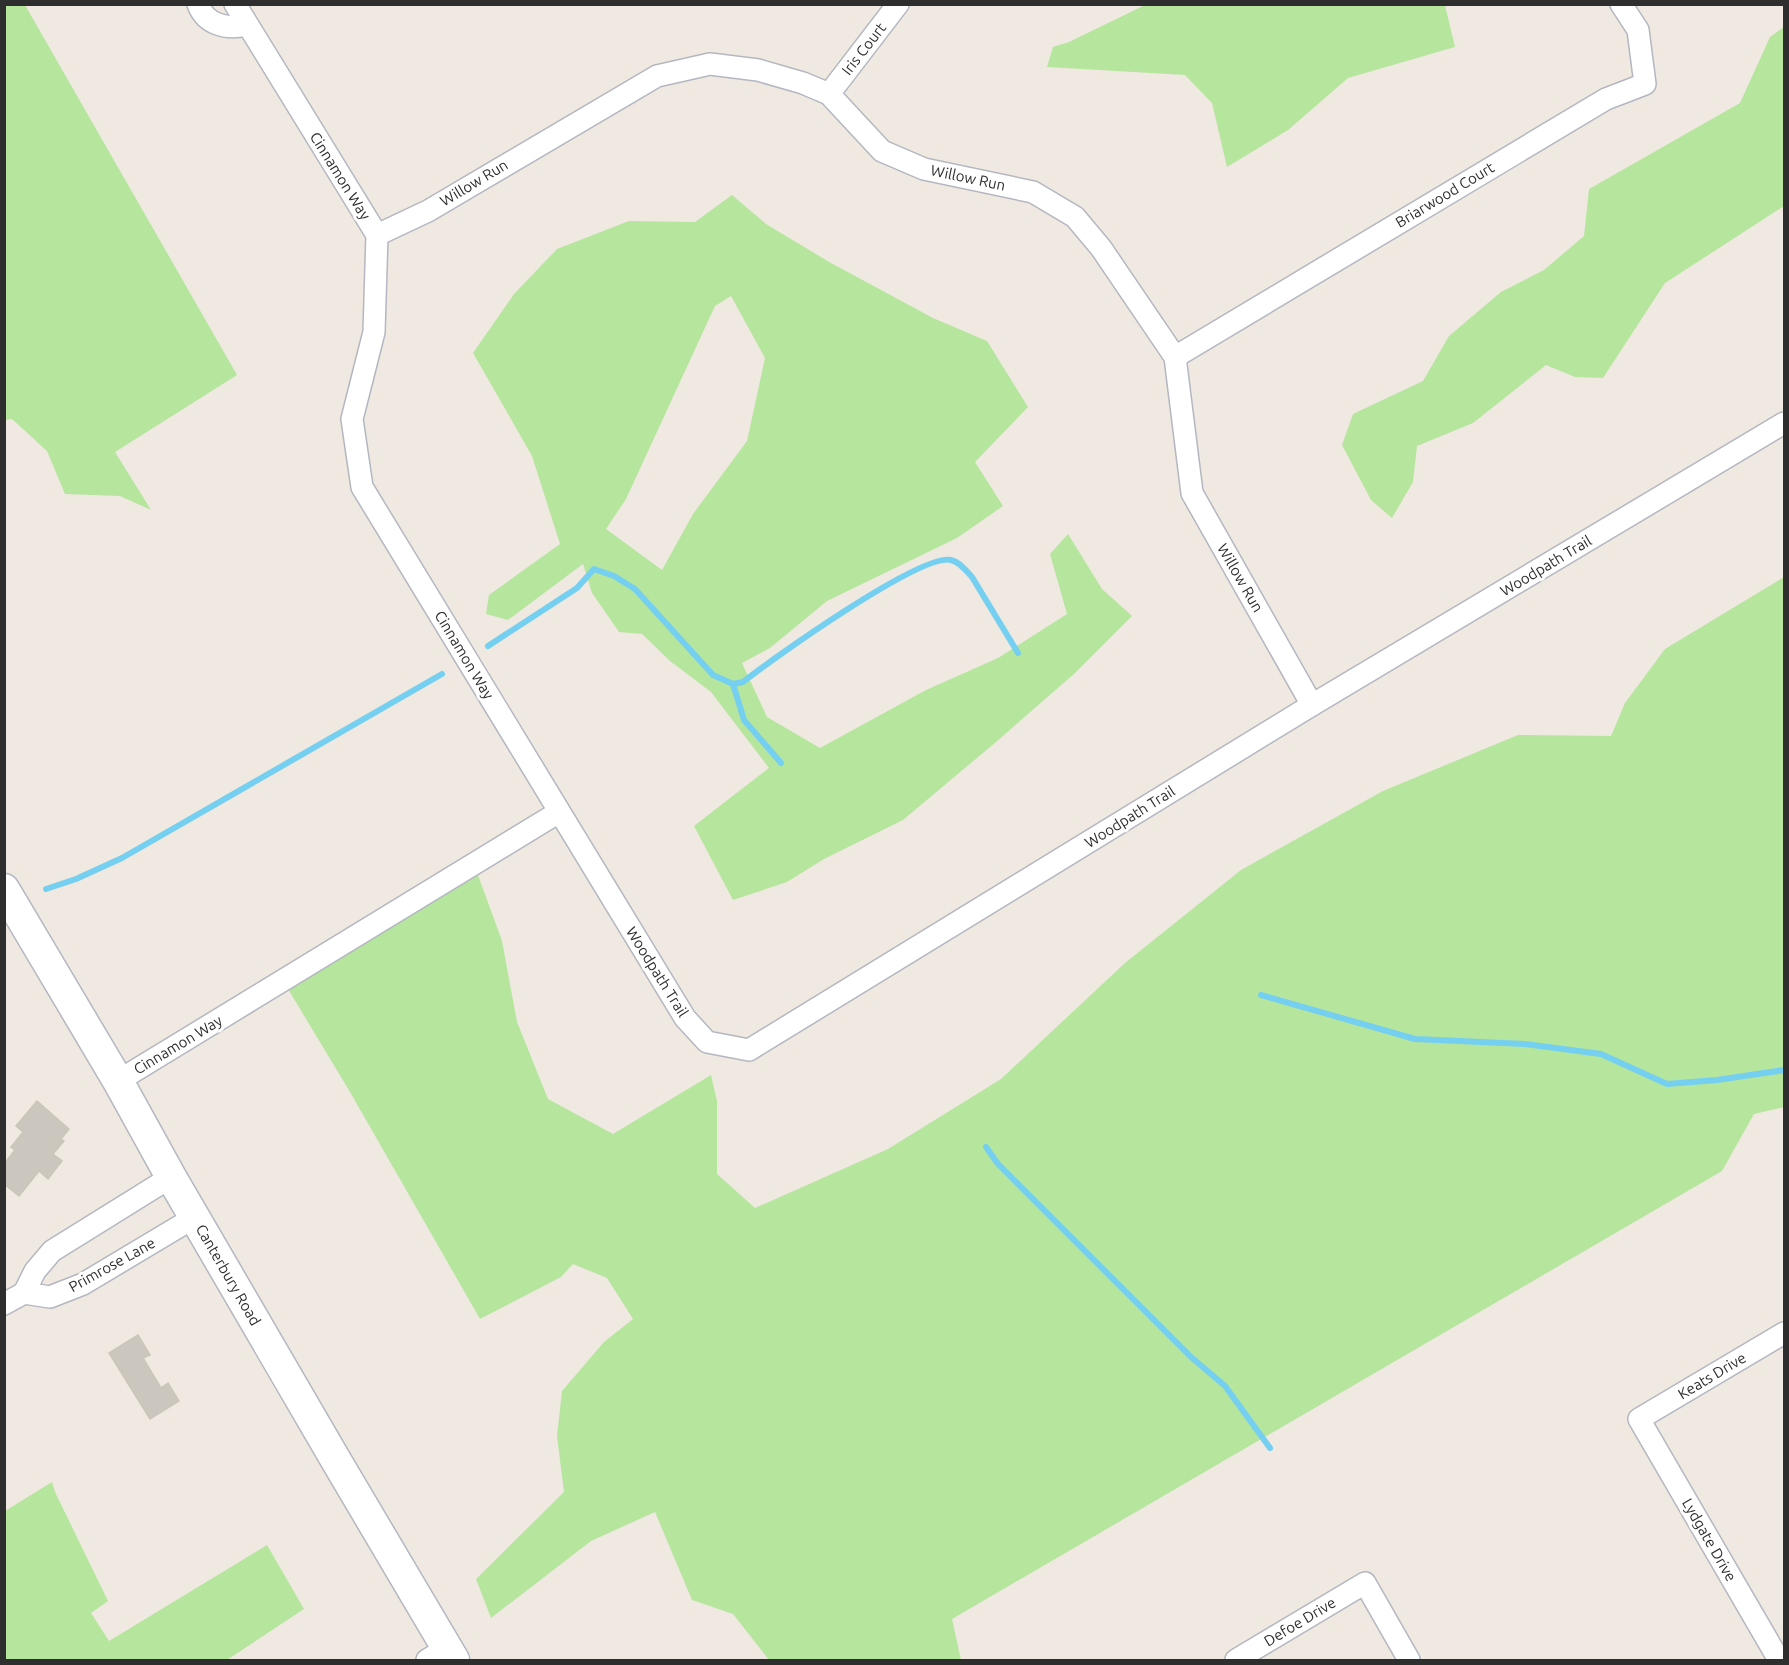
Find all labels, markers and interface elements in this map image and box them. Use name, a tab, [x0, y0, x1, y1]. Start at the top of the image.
street label: Iris Court	[838, 19, 889, 78]
street label: Cinnamon Way	[307, 129, 374, 223]
street label: Willow Run	[437, 156, 511, 209]
street label: Briarwood Court	[1392, 158, 1497, 231]
street label: Willow Run	[929, 161, 1007, 194]
street label: Woodpath Trail	[1497, 532, 1594, 599]
street label: Willow Run	[1214, 541, 1267, 615]
street label: Cinnamon Way	[431, 608, 497, 702]
street label: Woodpath Trail	[1081, 782, 1178, 851]
street label: Woodpath Trail	[623, 923, 692, 1020]
street label: Cinnamon Way	[131, 1012, 225, 1078]
street label: Canterbury Road	[193, 1221, 264, 1328]
street label: Primrose Lane	[66, 1234, 158, 1295]
street label: Keats Drive	[1675, 1349, 1749, 1402]
street label: Lydgate Drive	[1679, 1495, 1740, 1584]
street label: Defoe Drive	[1261, 1594, 1339, 1650]

